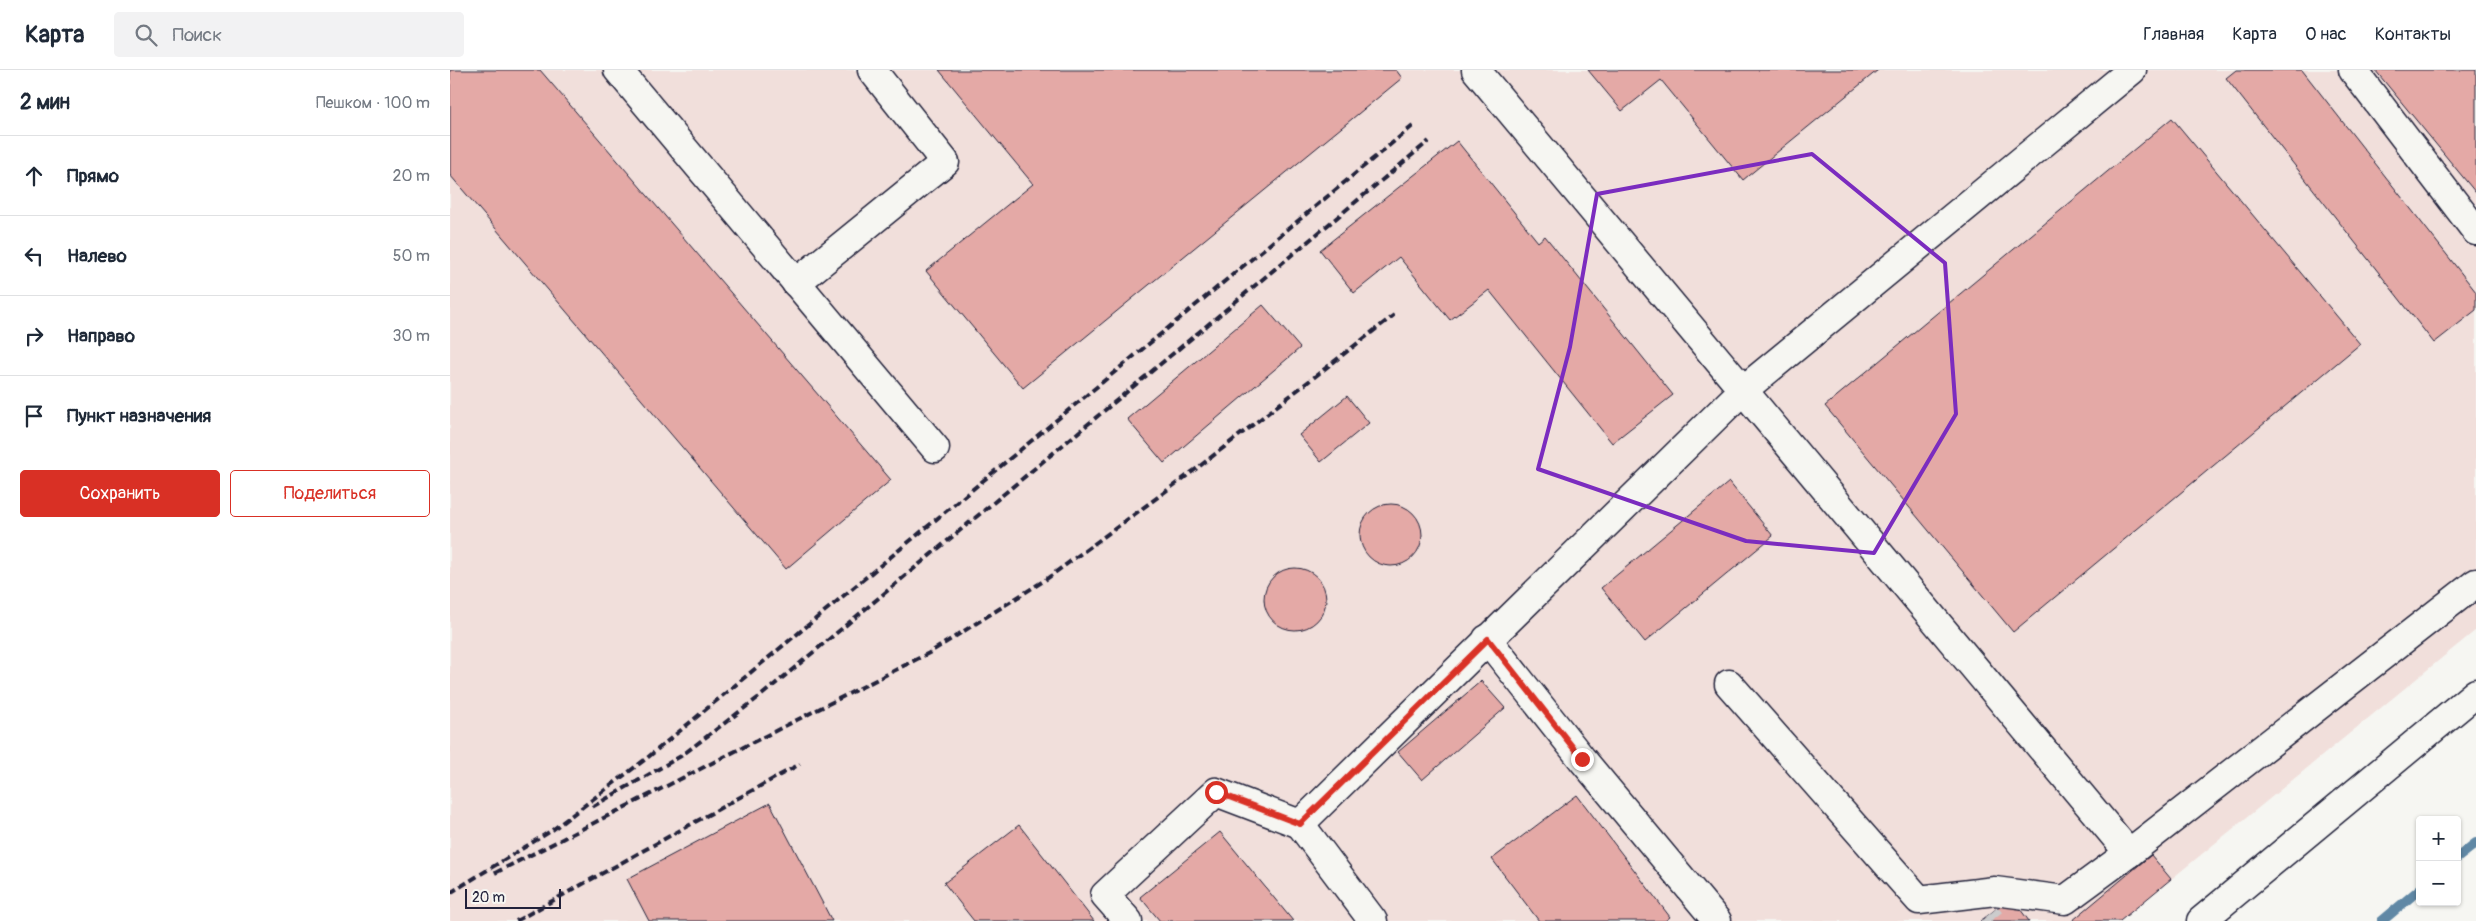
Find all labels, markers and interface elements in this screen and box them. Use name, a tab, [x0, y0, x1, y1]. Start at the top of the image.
search box	[114, 12, 464, 57]
text: Карта	[25, 20, 84, 49]
icon: search	[132, 21, 160, 49]
text: Поиск	[172, 23, 222, 47]
text: Главная	[2143, 23, 2204, 46]
text: Карта	[2232, 23, 2277, 46]
text: О нас	[2305, 23, 2347, 46]
text: Контакты	[2375, 23, 2451, 46]
text: 2 мин	[20, 89, 70, 116]
text: Пешком · 100 m	[316, 93, 430, 113]
icon: ahead	[20, 162, 48, 190]
text: Прямо	[67, 164, 119, 188]
text: 20 m	[392, 166, 430, 186]
icon: left	[20, 242, 48, 270]
text: Налево	[67, 244, 127, 268]
text: 50 m	[393, 246, 430, 266]
icon: right	[20, 322, 48, 350]
text: Направо	[67, 324, 135, 348]
text: 30 m	[392, 326, 430, 346]
icon: arrive	[20, 402, 48, 430]
text: Пункт назначения	[67, 404, 211, 428]
button: Сохранить	[20, 470, 220, 517]
button: Поделиться	[230, 470, 430, 517]
route end	[1571, 748, 1594, 771]
route start	[1205, 781, 1228, 804]
map controls	[2416, 816, 2461, 906]
button: +	[2416, 816, 2461, 861]
button: −	[2416, 861, 2461, 906]
scale bar	[465, 886, 561, 909]
text: 20 m	[472, 889, 505, 906]

